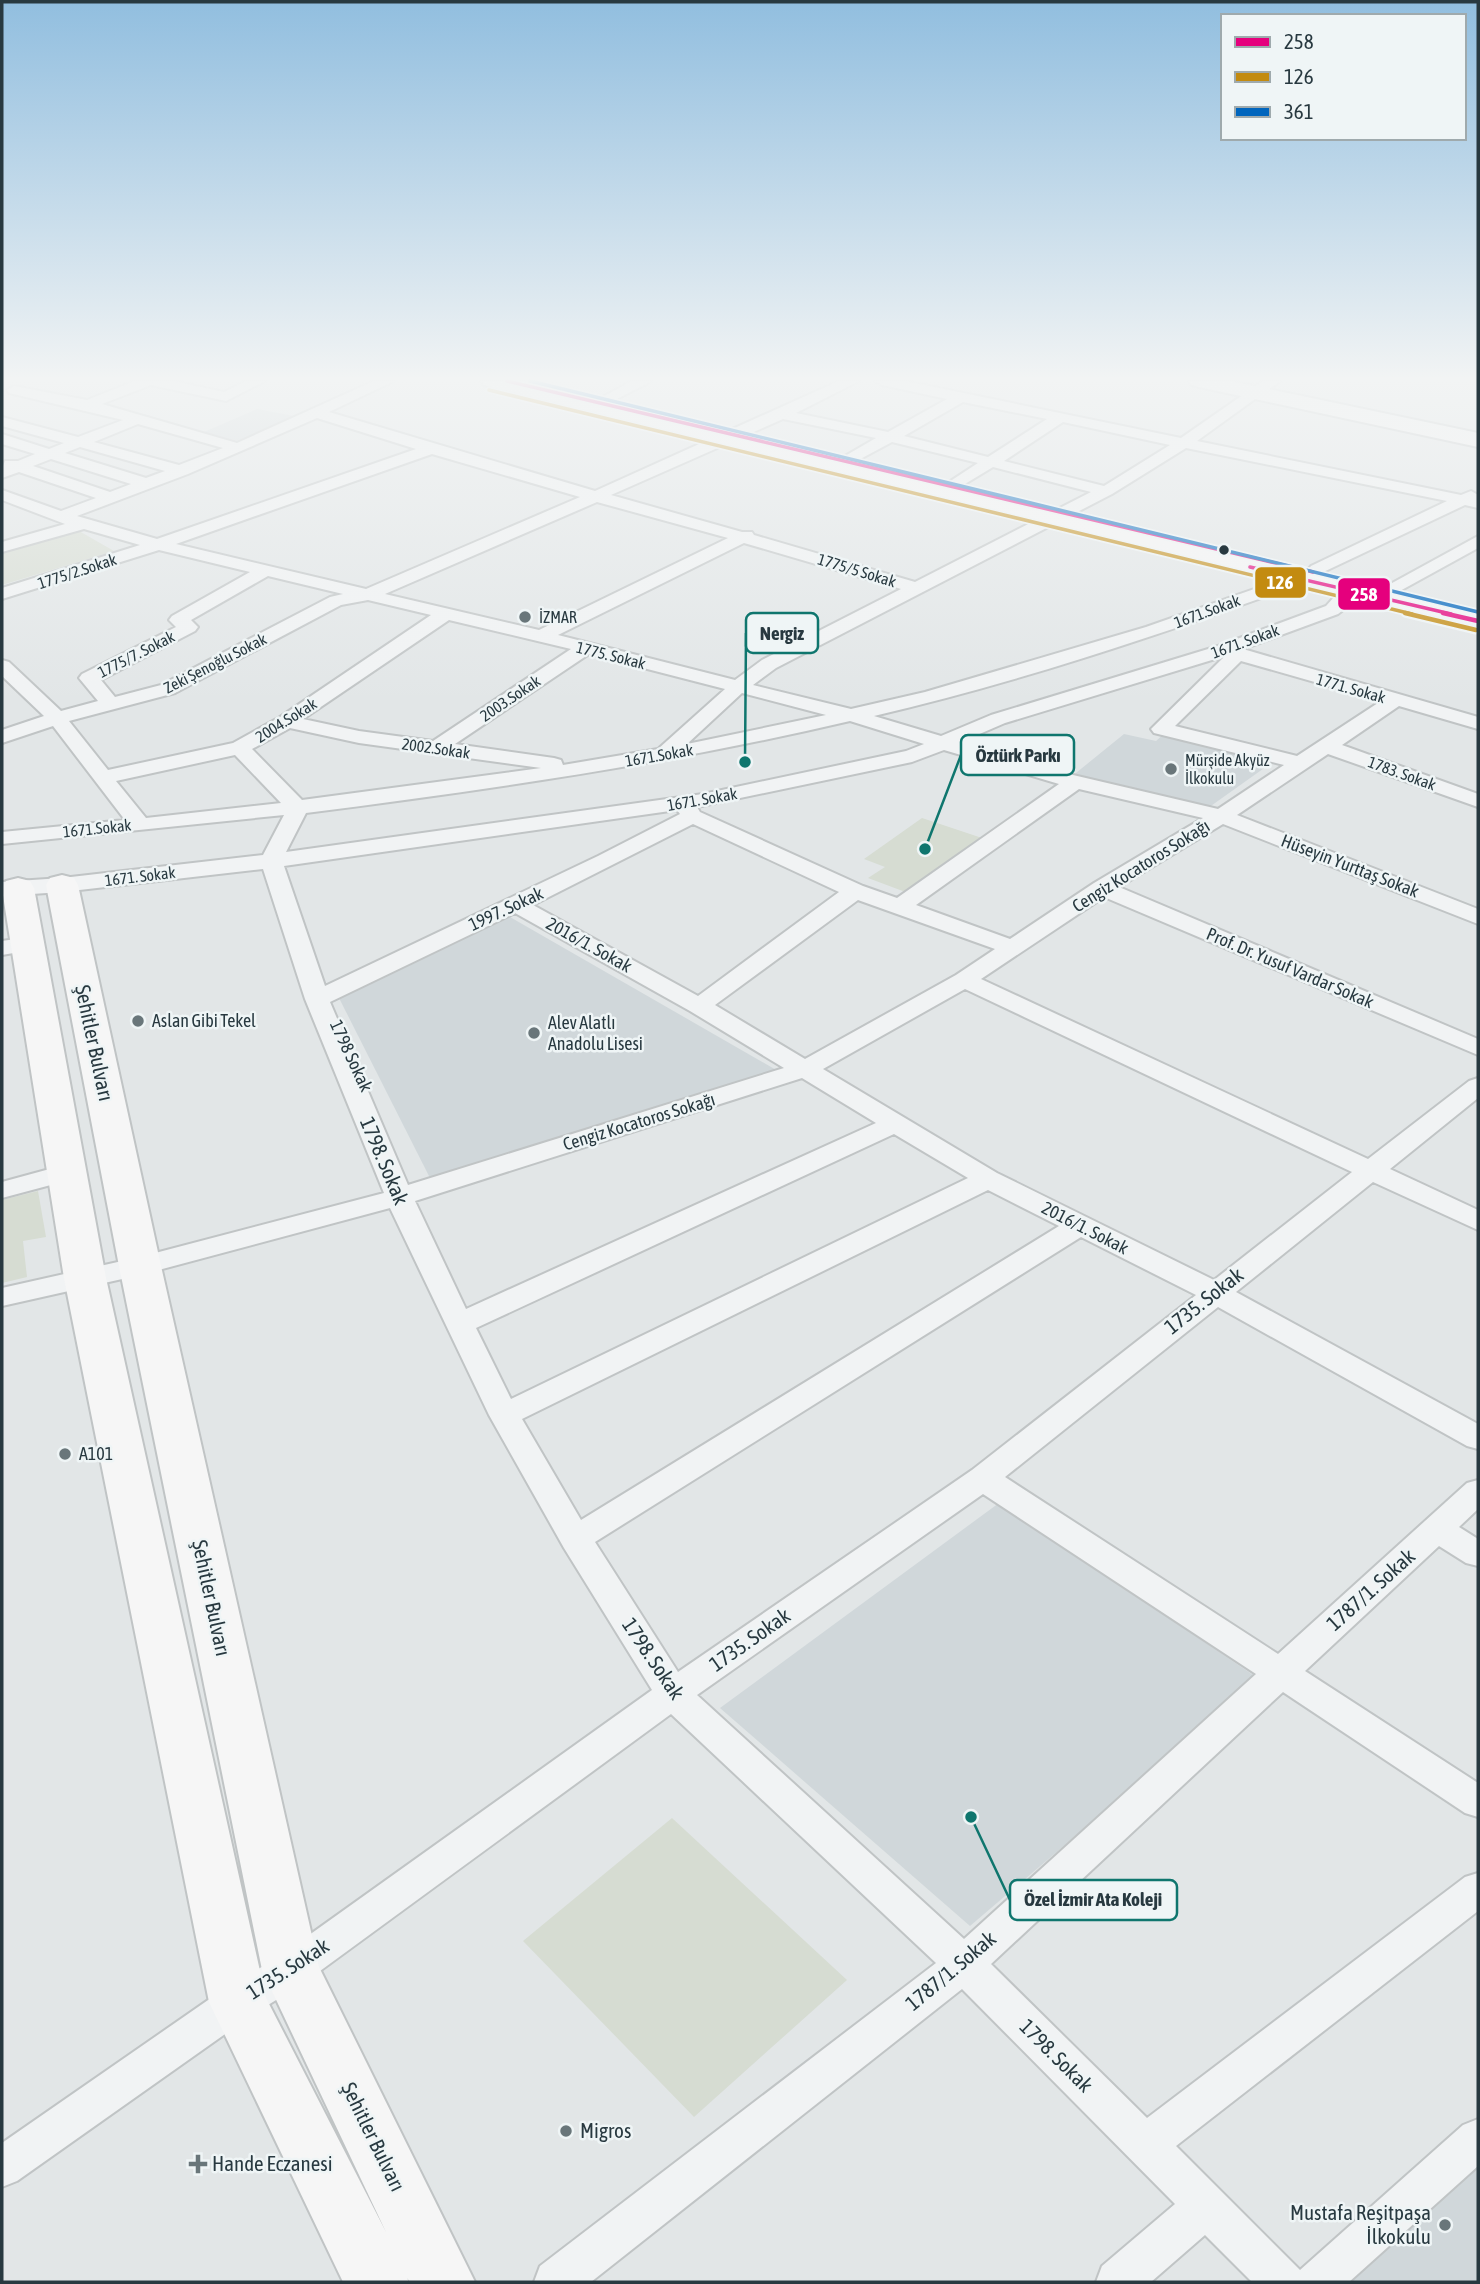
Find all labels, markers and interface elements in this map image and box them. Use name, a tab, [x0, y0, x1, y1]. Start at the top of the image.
legend	[1221, 14, 1466, 140]
text: 258	[1284, 29, 1314, 53]
text: 126	[1284, 64, 1314, 88]
text: 361	[1284, 99, 1314, 123]
unlabelled marker	[1217, 543, 1231, 557]
street label: 1775/2.Sokak	[35, 550, 119, 592]
street label: 1775/5 Sokak	[816, 550, 898, 590]
line badge: 126	[1254, 566, 1307, 599]
text: 126	[1267, 571, 1293, 593]
line badge: 258	[1337, 577, 1391, 611]
text: 258	[1351, 583, 1377, 605]
street label: 1671.Sokak	[1172, 591, 1242, 631]
place label: İZMAR	[539, 608, 577, 626]
marker: İZMAR	[517, 609, 533, 625]
callout: Nergiz	[746, 613, 818, 653]
street label: 1671. Sokak	[1209, 620, 1281, 662]
text: Nergiz	[760, 622, 804, 644]
street label: 1775/7. Sokak	[95, 627, 177, 681]
street label: Zeki Şenoğlu Sokak	[161, 629, 270, 698]
street label: 1775. Sokak	[574, 638, 648, 672]
street label: 1771. Sokak	[1314, 670, 1388, 706]
street label: 2003.Sokak	[476, 671, 544, 725]
street label: 2004.Sokak	[252, 694, 320, 746]
street label: 2002.Sokak	[401, 734, 471, 762]
callout: Öztürk Parkı	[961, 735, 1074, 775]
street label: 1671.Sokak	[624, 740, 694, 770]
text: Öztürk Parkı	[975, 744, 1061, 766]
place label: Mürşide Akyüz İlkokulu	[1185, 751, 1270, 787]
street label: 1783. Sokak	[1366, 752, 1438, 794]
marker: Mürşide Akyüz İlkokulu	[1163, 761, 1179, 777]
street label: 1671. Sokak	[666, 784, 738, 814]
street label: 1671.Sokak	[62, 815, 132, 841]
street label: Cengiz Kocatoros Sokağı	[1068, 815, 1213, 916]
street label: Hüseyin Yurttaş Sokak	[1278, 830, 1422, 902]
street label: 1671. Sokak	[104, 863, 176, 889]
street label: 1997. Sokak	[465, 882, 546, 935]
street label: 2016/1. Sokak	[543, 913, 636, 977]
street label: Prof. Dr. Yusuf Vardar Sokak	[1203, 923, 1377, 1012]
street label: Şehitler Bulvarı	[71, 983, 119, 1103]
place label: Aslan Gibi Tekel	[152, 1010, 256, 1031]
place label: Alev Alatlı Anadolu Lisesi	[548, 1012, 643, 1054]
marker: Aslan Gibi Tekel	[130, 1013, 146, 1029]
street label: 1798 Sokak	[326, 1017, 377, 1095]
marker: Alev Alatlı Anadolu Lisesi	[526, 1025, 542, 1041]
street label: Cengiz Kocatoros Sokağı	[560, 1088, 717, 1155]
street label: 1798. Sokak	[356, 1113, 414, 1208]
street label: 2016/1. Sokak	[1038, 1197, 1132, 1258]
street label: 1735. Sokak	[1159, 1262, 1247, 1338]
place label: A101	[79, 1443, 113, 1464]
marker: A101	[57, 1446, 73, 1462]
street label: Şehitler Bulvarı	[188, 1538, 236, 1658]
street label: 1787/1. Sokak	[1321, 1544, 1419, 1635]
street label: 1735. Sokak	[704, 1603, 794, 1676]
street label: 1798. Sokak	[618, 1613, 690, 1704]
callout: Özel İzmir Ata Koleji	[1010, 1880, 1177, 1920]
text: Özel İzmir Ata Koleji	[1024, 1888, 1162, 1910]
street label: 1787/1. Sokak	[901, 1926, 1000, 2015]
street label: 1735. Sokak	[242, 1933, 333, 2004]
street label: 1798. Sokak	[1015, 2014, 1098, 2097]
street label: Şehitler Bulvarı	[337, 2078, 411, 2195]
place label: Migros	[580, 2118, 631, 2142]
marker: Migros	[558, 2123, 574, 2139]
place label: Hande Eczanesi	[212, 2151, 333, 2175]
marker: Hande Eczanesi	[190, 2156, 206, 2172]
place label: Mustafa Reşitpaşa İlkokulu	[1290, 2200, 1431, 2248]
marker: Mustafa Reşitpaşa İlkokulu	[1437, 2217, 1453, 2233]

